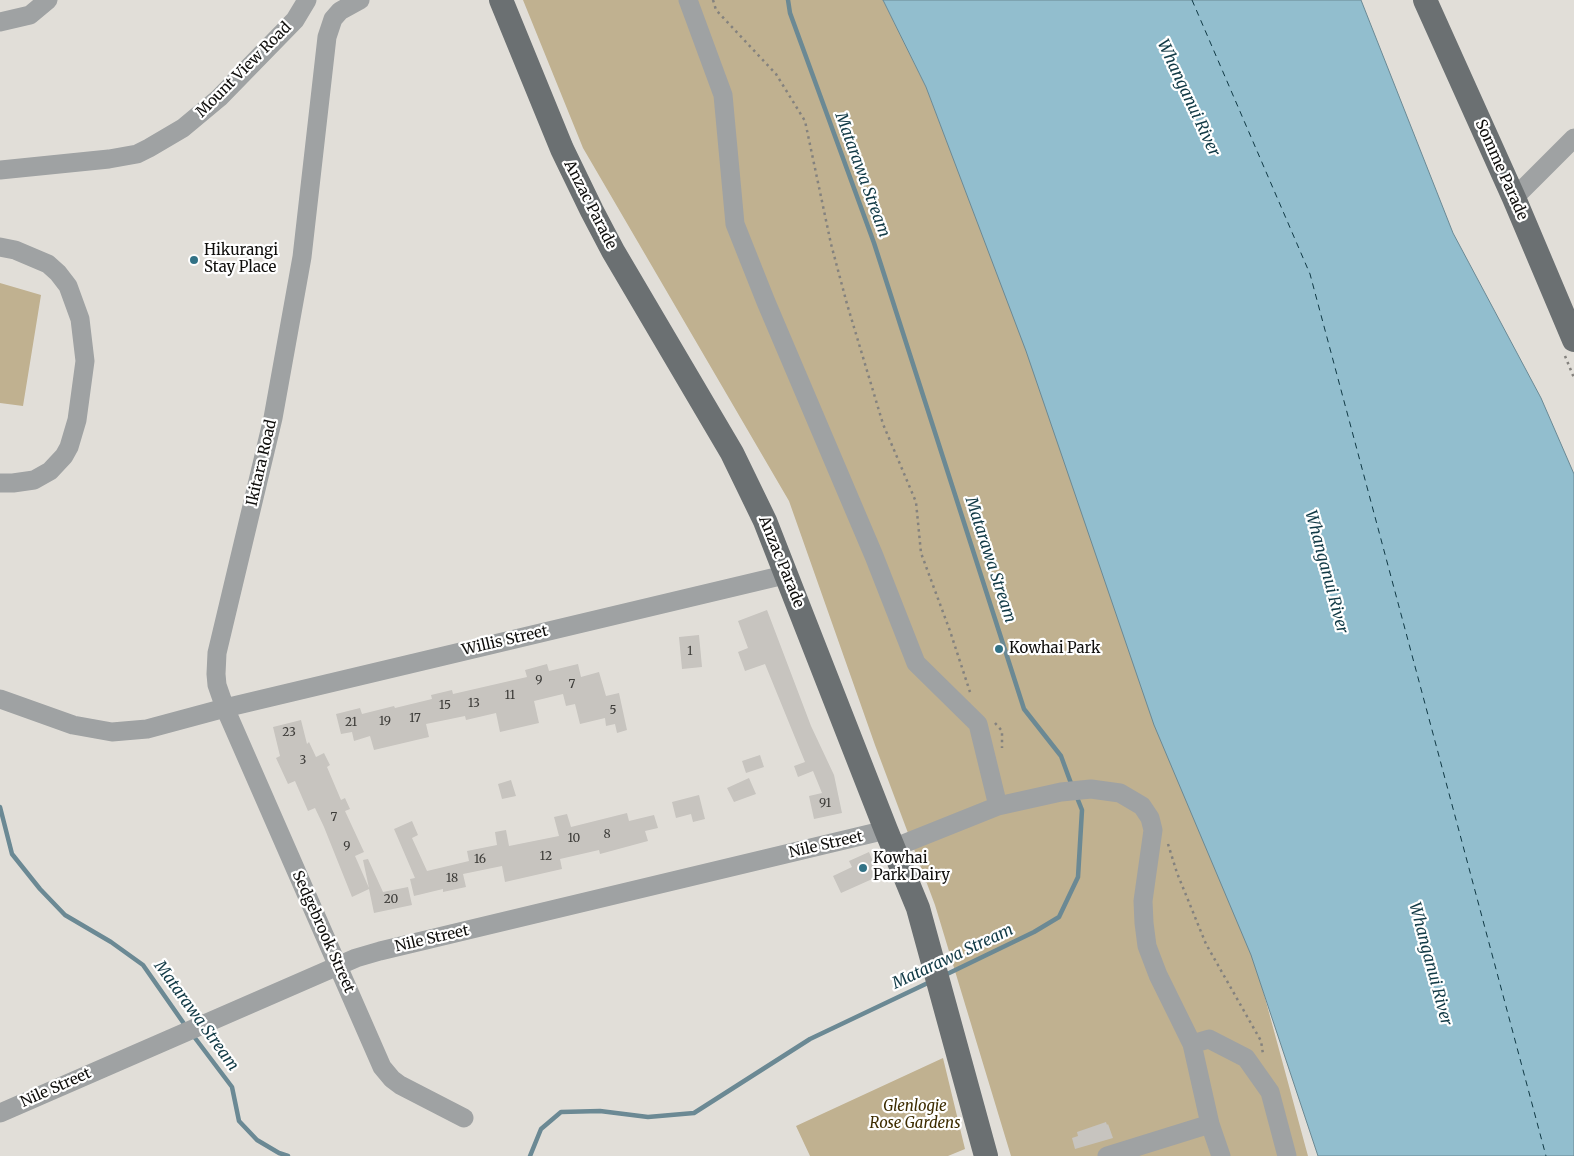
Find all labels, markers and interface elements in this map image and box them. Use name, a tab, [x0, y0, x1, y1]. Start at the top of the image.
street label: Mount View Road	[193, 19, 295, 121]
water label: Whanganui River	[1153, 37, 1223, 159]
water label: Matarawa Stream	[830, 110, 894, 240]
street label: Somme Parade	[1471, 117, 1531, 223]
street label: Anzac Parade	[560, 158, 620, 252]
place label: Hikurangi Stay Place	[204, 242, 278, 277]
marker: Hikurangi Stay Place	[188, 254, 200, 266]
street label: Ikitara Road	[243, 418, 281, 508]
water label: Matarawa Stream	[961, 495, 1019, 625]
water label: Whanganui River	[1300, 508, 1352, 636]
street label: Anzac Parade	[754, 513, 808, 611]
street label: Willis Street	[460, 622, 550, 660]
place label: Kowhai Park	[1009, 640, 1100, 658]
marker: Kowhai Park	[993, 643, 1005, 655]
house number: 1	[687, 645, 693, 659]
house number: 9	[535, 674, 543, 688]
house number: 7	[569, 678, 575, 692]
house number: 11	[505, 689, 515, 703]
house number: 13	[468, 697, 480, 711]
house number: 15	[439, 699, 451, 713]
house number: 5	[609, 704, 617, 718]
house number: 17	[409, 712, 421, 726]
house number: 19	[379, 715, 391, 729]
house number: 21	[345, 716, 357, 730]
house number: 23	[282, 726, 296, 740]
house number: 3	[300, 754, 306, 768]
house number: 91	[819, 797, 831, 811]
house number: 7	[331, 811, 337, 825]
house number: 8	[603, 828, 611, 842]
street label: Nile Street	[787, 828, 865, 862]
house number: 10	[568, 832, 580, 846]
house number: 9	[343, 840, 351, 854]
house number: 12	[540, 850, 552, 864]
place label: Kowhai Park Dairy	[873, 850, 950, 885]
house number: 16	[474, 853, 486, 867]
marker: Kowhai Park Dairy	[857, 862, 869, 874]
street label: Sedgebrook Street	[288, 868, 358, 996]
house number: 18	[446, 872, 458, 886]
house number: 20	[384, 893, 398, 907]
water label: Whanganui River	[1404, 900, 1456, 1028]
water label: Matarawa Stream	[889, 921, 1017, 993]
street label: Nile Street	[393, 922, 471, 956]
water label: Matarawa Stream	[150, 957, 242, 1075]
street label: Nile Street	[18, 1064, 94, 1112]
park label: Glenlogie Rose Gardens	[870, 1098, 960, 1133]

